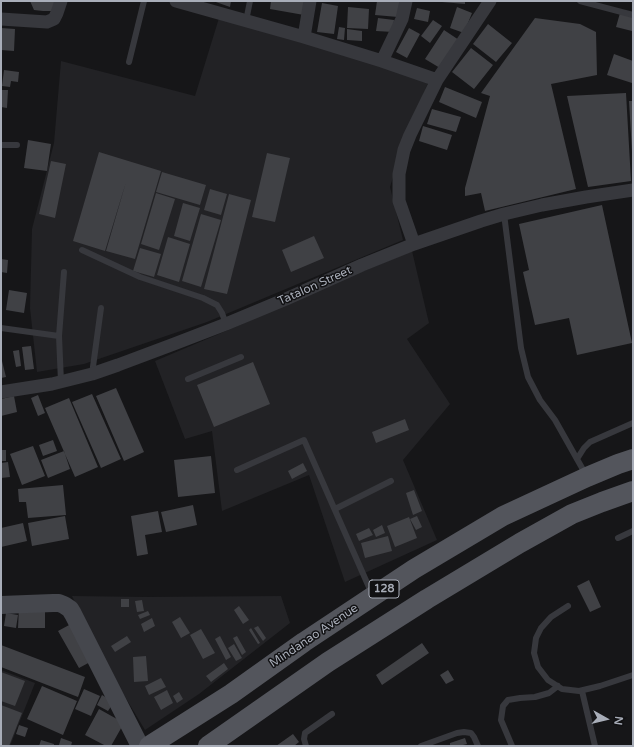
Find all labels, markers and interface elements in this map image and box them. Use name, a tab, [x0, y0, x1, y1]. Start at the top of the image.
street label: Tatalon Street	[276, 263, 354, 309]
road number: 128	[369, 580, 399, 598]
street label: Mindanao Avenue	[267, 601, 361, 671]
north arrow	[586, 699, 626, 739]
text: N	[611, 715, 625, 726]

